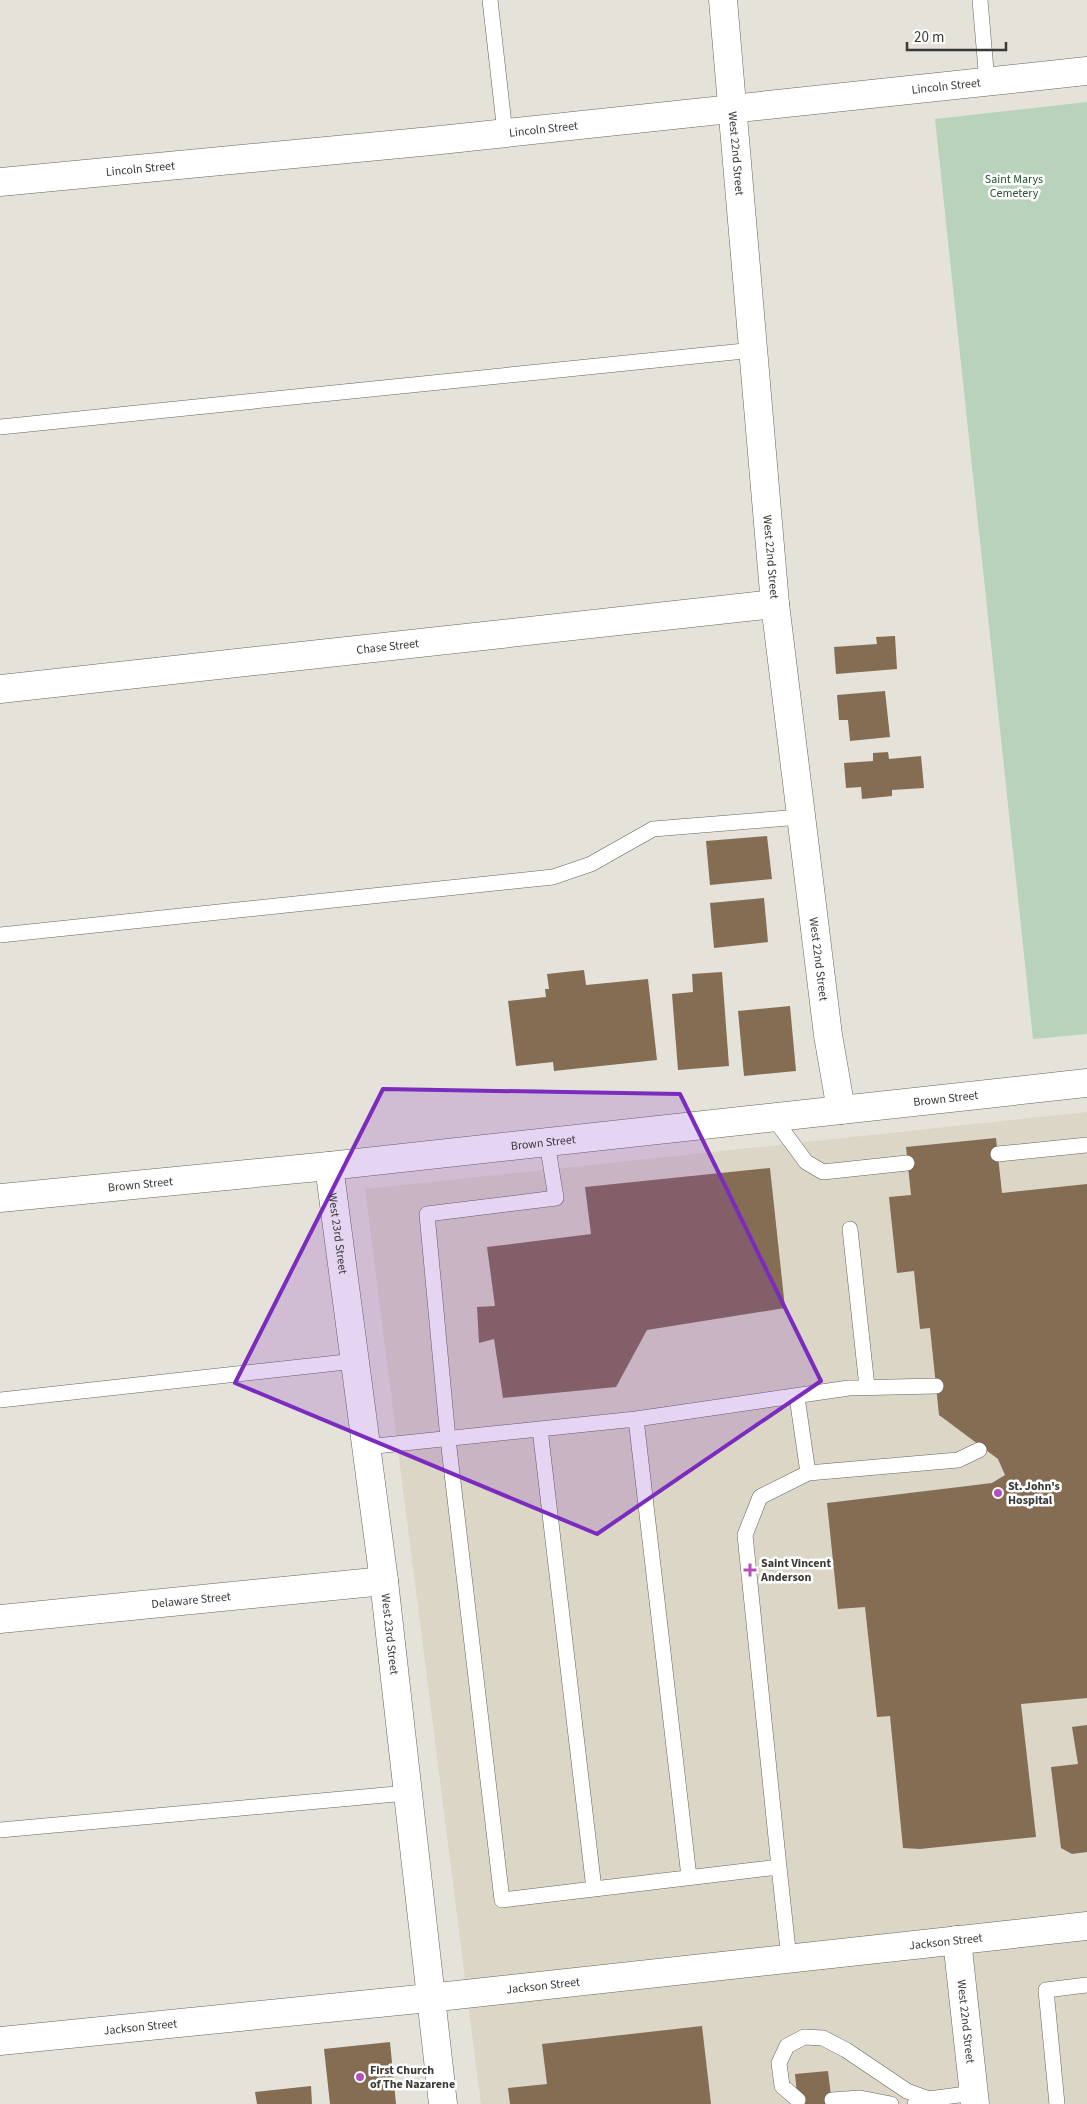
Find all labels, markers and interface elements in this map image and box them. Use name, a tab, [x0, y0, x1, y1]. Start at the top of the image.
scale bar	[907, 20, 1006, 52]
text: 20 m	[914, 27, 944, 48]
street label: Lincoln Street	[911, 74, 982, 99]
street label: West 22nd Street	[724, 111, 748, 196]
street label: Lincoln Street	[508, 117, 579, 142]
street label: Lincoln Street	[105, 157, 176, 181]
park label: Saint Marys Cemetery	[985, 171, 1043, 202]
street label: West 22nd Street	[758, 514, 783, 600]
street label: Chase Street	[356, 635, 420, 659]
street label: West 22nd Street	[805, 916, 832, 1002]
street label: Brown Street	[912, 1087, 979, 1111]
street label: Brown Street	[510, 1131, 577, 1155]
street label: Brown Street	[107, 1173, 174, 1196]
street label: West 23rd Street	[324, 1192, 351, 1275]
place label: St. John's Hospital	[1008, 1478, 1060, 1509]
marker: St. John's Hospital	[992, 1487, 1004, 1499]
place label: Saint Vincent Anderson	[760, 1555, 831, 1586]
marker: Saint Vincent Anderson	[743, 1563, 757, 1577]
street label: Delaware Street	[151, 1588, 232, 1613]
street label: West 23rd Street	[376, 1592, 403, 1676]
street label: Jackson Street	[908, 1929, 983, 1954]
street label: Jackson Street	[506, 1974, 581, 1998]
street label: West 22nd Street	[952, 1979, 978, 2064]
street label: Jackson Street	[103, 2015, 178, 2040]
place label: First Church of The Nazarene	[370, 2062, 455, 2093]
marker: First Church of The Nazarene	[354, 2071, 366, 2083]

